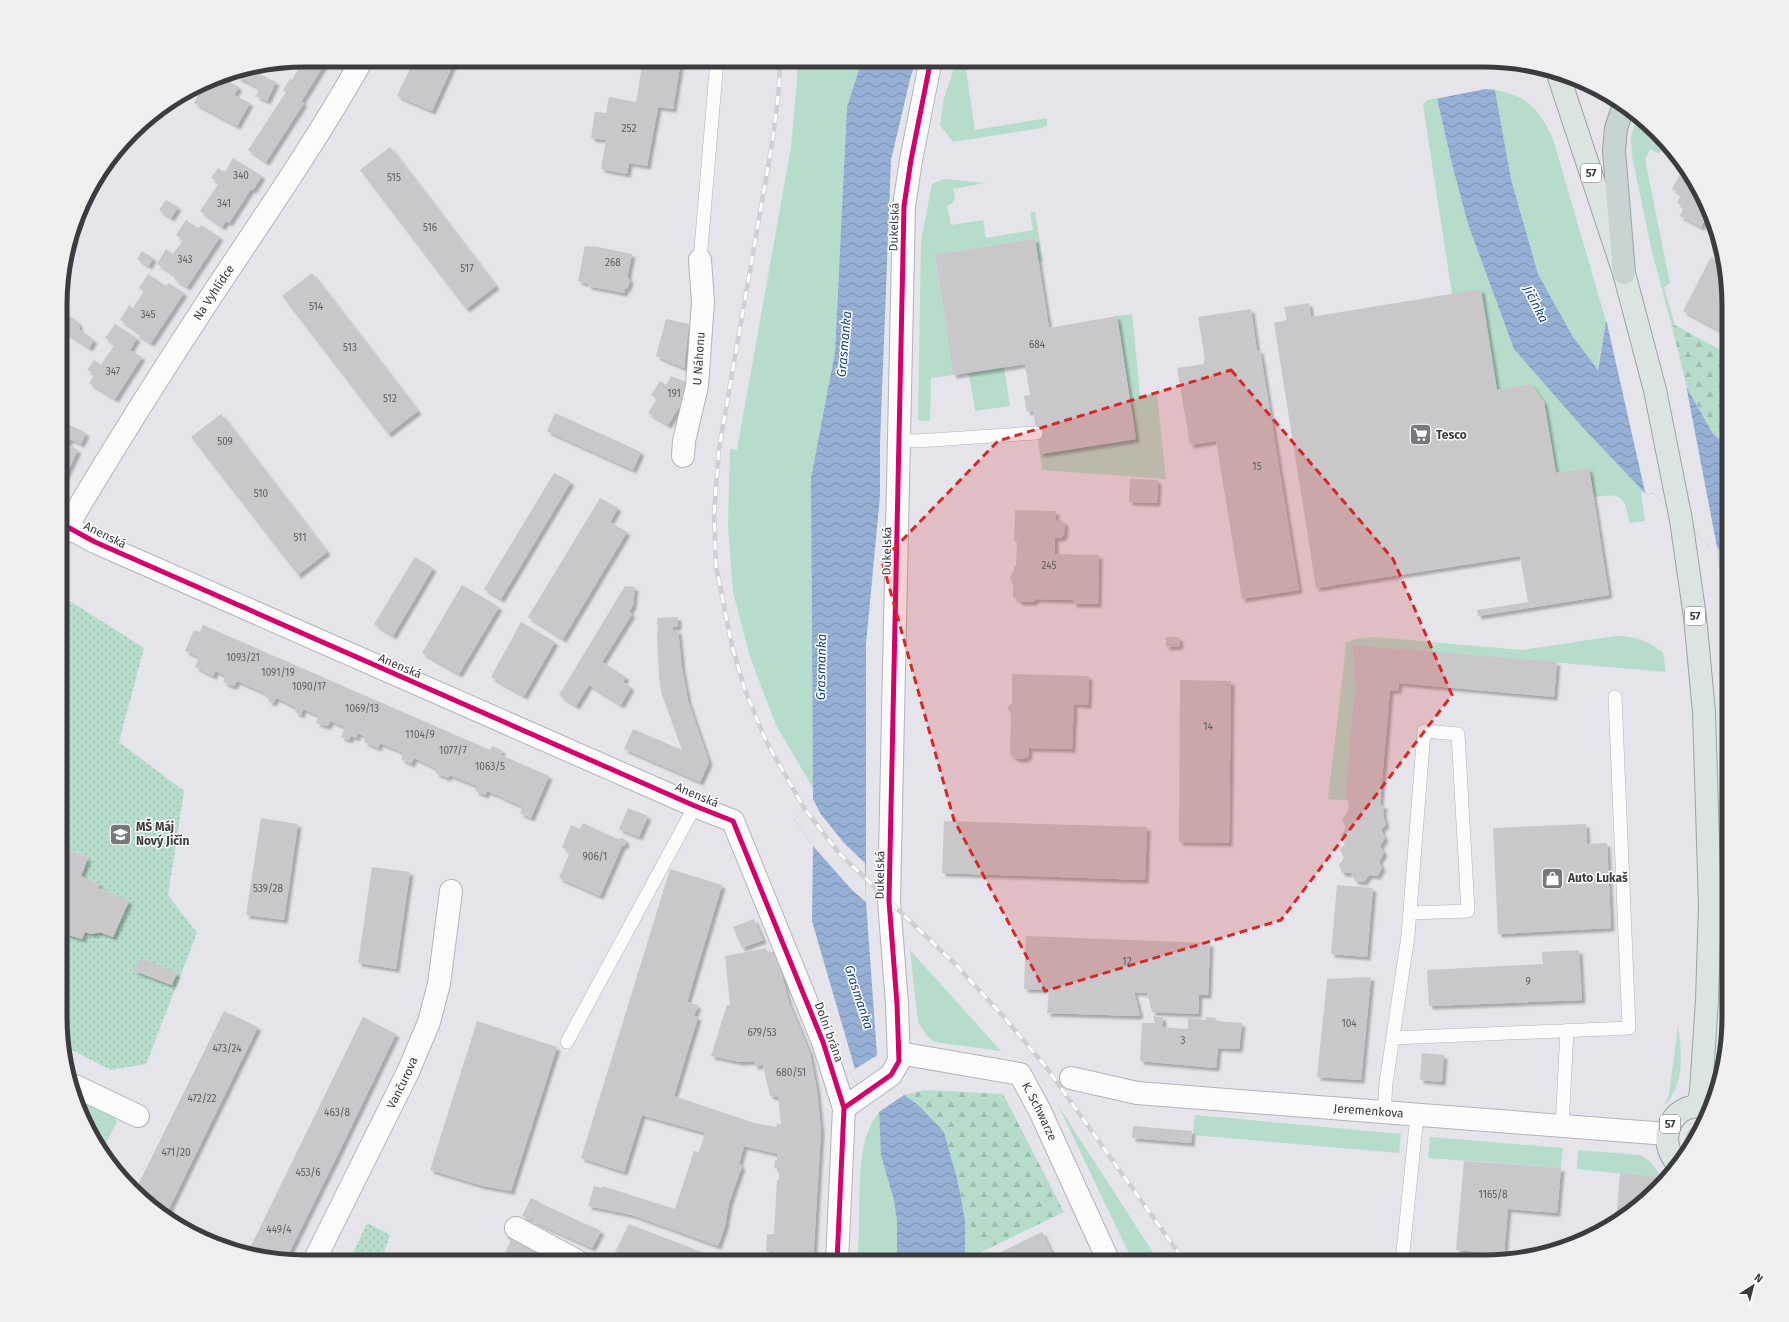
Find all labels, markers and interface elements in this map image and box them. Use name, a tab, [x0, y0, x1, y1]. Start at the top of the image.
house number: 252	[622, 123, 636, 135]
road number: 57	[1581, 164, 1601, 182]
house number: 340	[233, 170, 249, 182]
house number: 515	[387, 172, 401, 184]
house number: 341	[217, 198, 231, 210]
street label: Dukelská	[886, 202, 902, 252]
house number: 516	[423, 222, 437, 234]
house number: 343	[177, 254, 193, 266]
house number: 268	[605, 257, 621, 269]
street label: Na Vyhlídce	[190, 262, 237, 323]
house number: 517	[460, 263, 474, 275]
water label: Jičínka	[1520, 282, 1552, 325]
house number: 514	[309, 301, 324, 313]
house number: 345	[140, 309, 156, 321]
water label: Grasmanka	[834, 310, 854, 378]
street label: U Náhonu	[690, 331, 708, 386]
house number: 684	[1029, 339, 1046, 351]
house number: 513	[343, 342, 357, 354]
house number: 347	[106, 366, 121, 378]
house number: 191	[667, 388, 681, 400]
house number: 512	[383, 393, 397, 405]
supermarket icon: Tesco	[1408, 422, 1434, 448]
place label: Tesco	[1436, 428, 1467, 442]
house number: 509	[217, 436, 233, 448]
house number: 15	[1252, 461, 1262, 473]
house number: 510	[254, 488, 269, 500]
street label: Anenská	[81, 519, 129, 551]
street label: Dukelská	[880, 526, 894, 576]
house number: 511	[293, 532, 307, 544]
house number: 245	[1042, 560, 1056, 572]
road number: 57	[1685, 607, 1705, 625]
water label: Grasmanka	[813, 634, 829, 700]
street label: Anenská	[376, 651, 424, 681]
house number: 1093/21	[226, 652, 260, 664]
house number: 1091/19	[261, 667, 295, 679]
house number: 1090/17	[292, 681, 327, 693]
house number: 1069/13	[345, 703, 379, 715]
house number: 14	[1203, 721, 1214, 733]
house number: 1104/9	[405, 729, 435, 741]
house number: 1077/7	[439, 745, 467, 757]
house number: 1063/5	[475, 761, 505, 773]
street label: Anenská	[673, 780, 721, 810]
place label: MŠ Máj Nový Jičín	[136, 818, 189, 848]
school or university icon: MŠ Máj Nový Jičín	[107, 821, 133, 847]
street label: Dukelská	[873, 850, 887, 900]
house number: 906/1	[583, 851, 607, 863]
shop icon: Auto Lukaš	[1539, 865, 1565, 891]
place label: Auto Lukaš	[1567, 871, 1628, 885]
house number: 539/28	[253, 883, 283, 895]
house number: 12	[1122, 956, 1132, 968]
water label: Grasmanka	[842, 963, 876, 1031]
house number: 9	[1525, 976, 1531, 988]
street label: Dolní brána	[812, 1000, 846, 1064]
house number: 104	[1341, 1018, 1357, 1030]
house number: 679/53	[747, 1027, 777, 1039]
house number: 3	[1181, 1035, 1186, 1047]
house number: 473/24	[212, 1043, 242, 1055]
street label: Vančurova	[384, 1055, 421, 1111]
house number: 680/51	[776, 1067, 806, 1079]
street label: K. Schwarze	[1019, 1080, 1060, 1143]
house number: 472/22	[187, 1093, 217, 1105]
street label: Jeremenkova	[1333, 1101, 1404, 1121]
house number: 463/8	[324, 1107, 350, 1119]
road number: 57	[1660, 1115, 1680, 1133]
house number: 471/20	[162, 1147, 191, 1159]
house number: 453/6	[295, 1167, 321, 1179]
house number: 1165/8	[1478, 1189, 1508, 1201]
house number: 449/4	[266, 1224, 292, 1236]
north arrow	[1733, 1266, 1773, 1306]
text: N	[1752, 1271, 1765, 1286]

